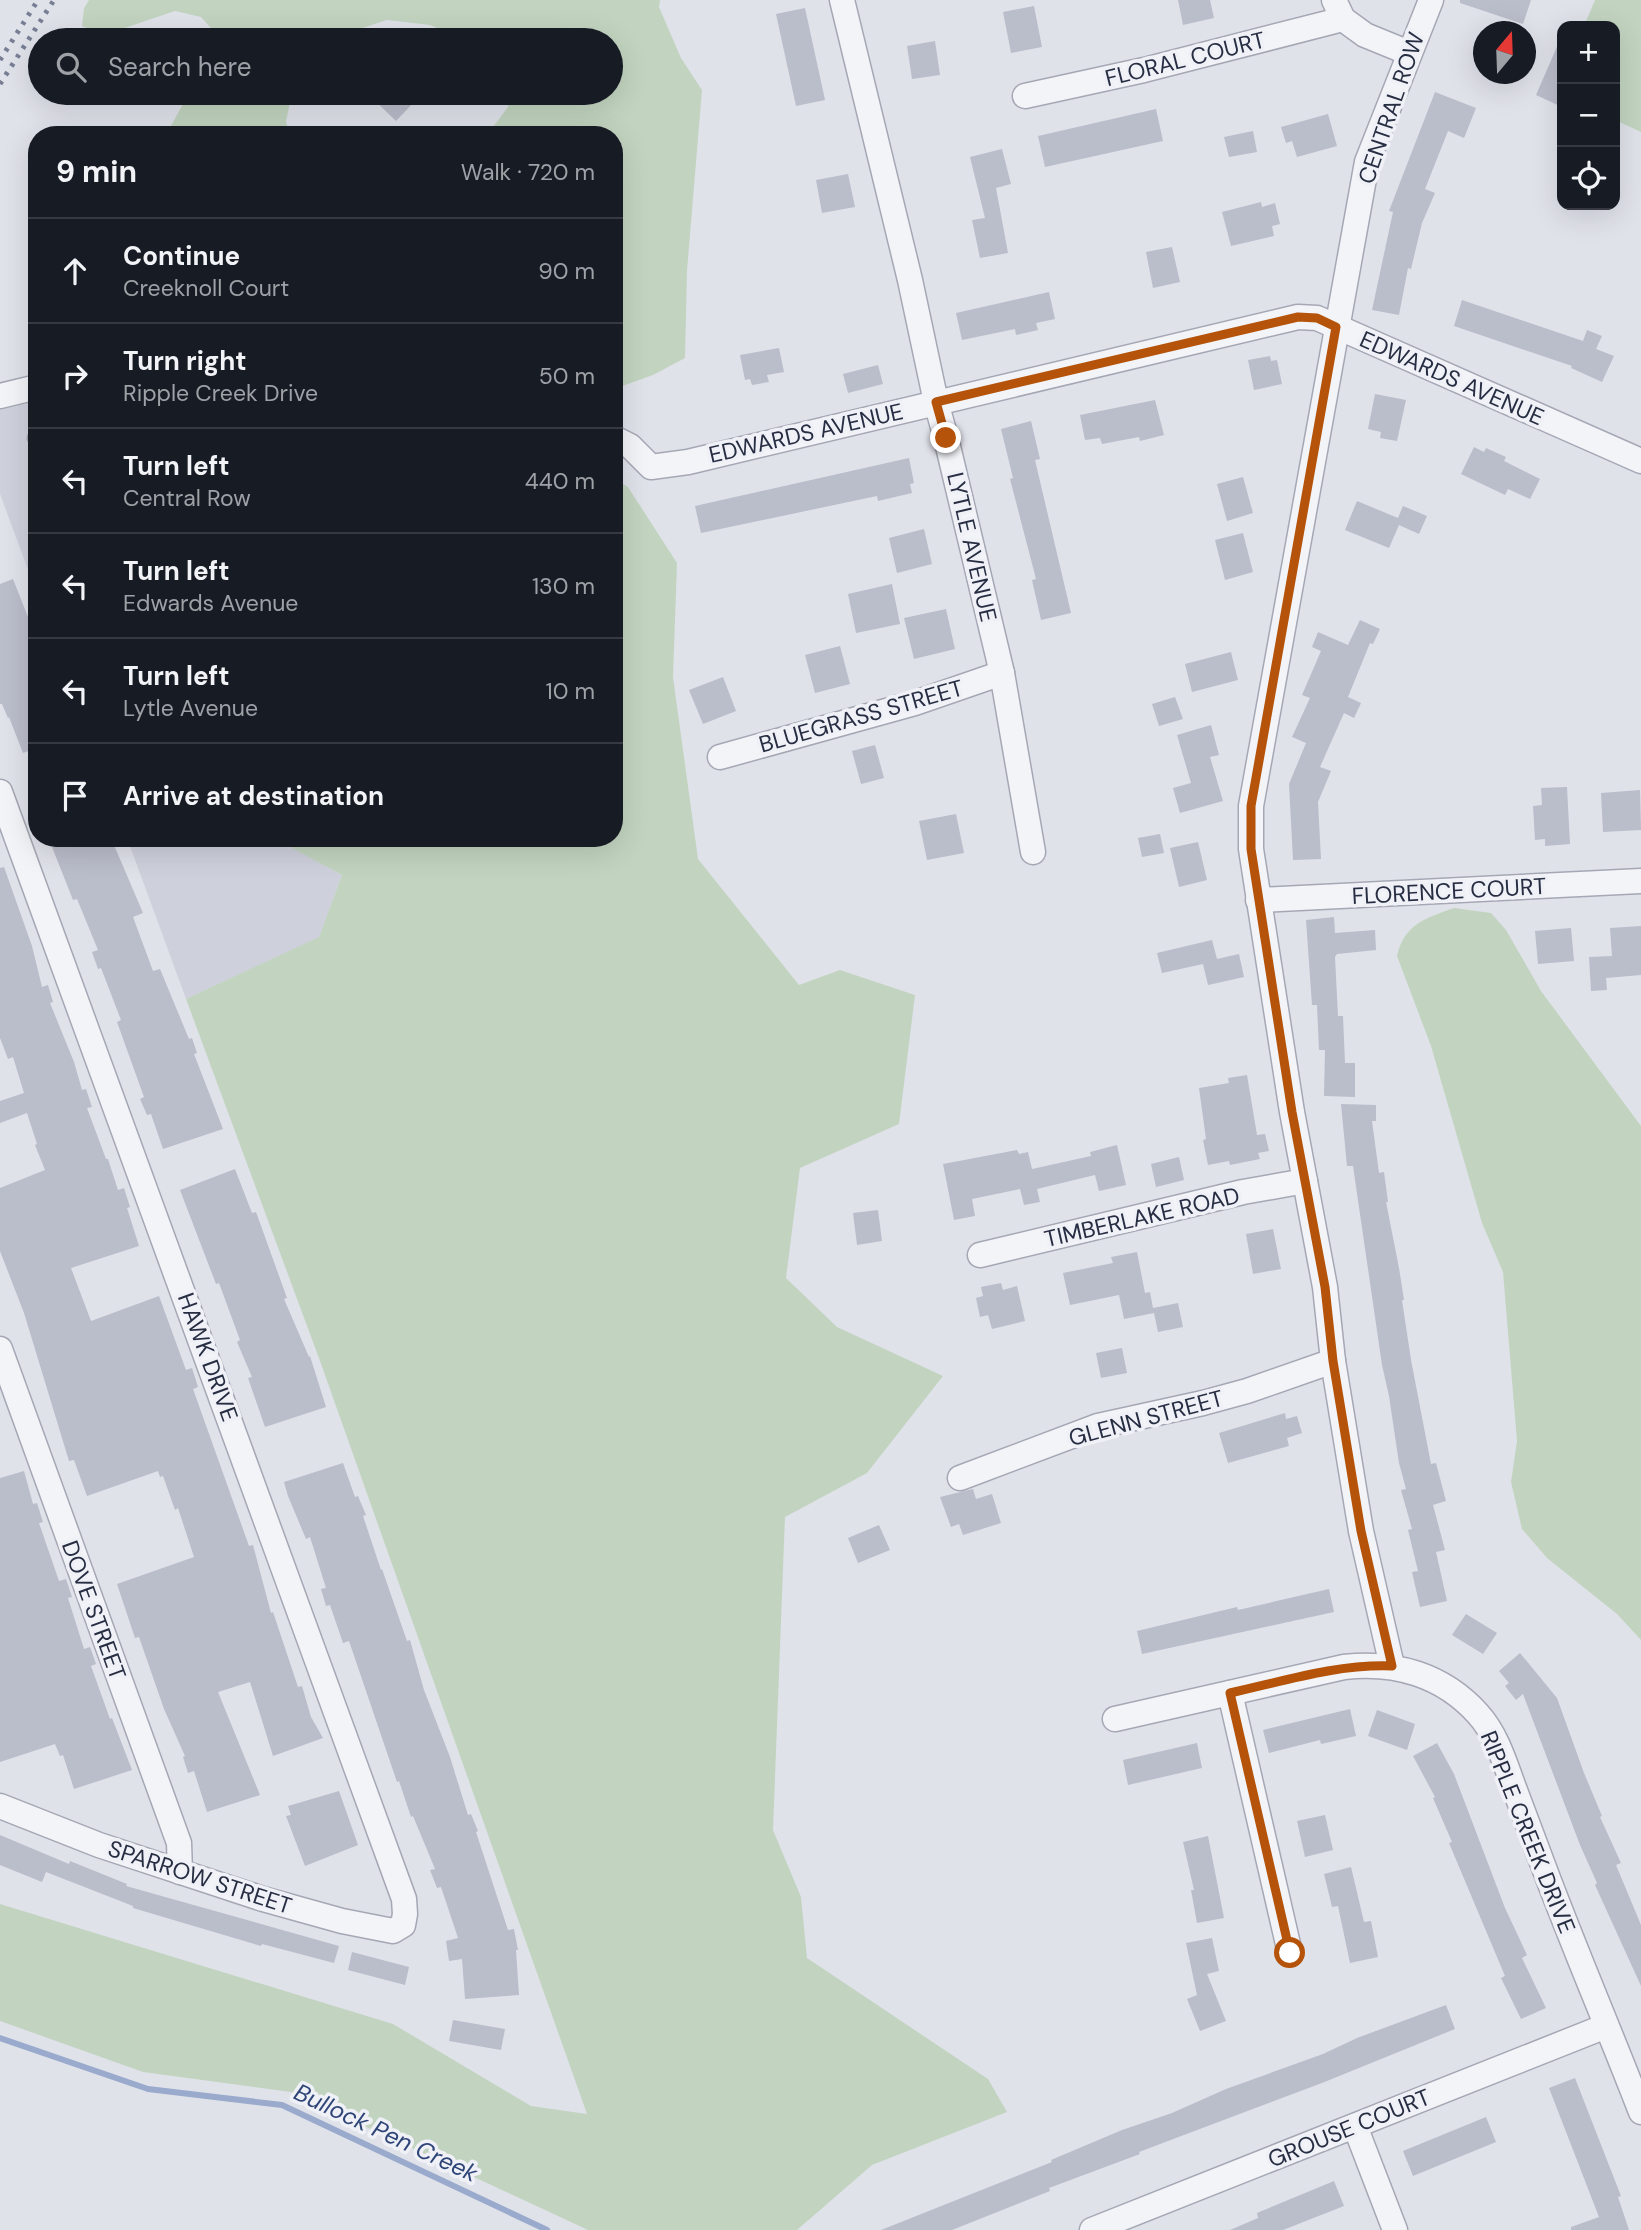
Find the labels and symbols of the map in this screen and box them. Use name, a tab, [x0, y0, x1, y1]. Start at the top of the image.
north arrow	[1473, 21, 1536, 84]
street label: FLORAL COURT	[1102, 25, 1268, 93]
street label: CENTRAL ROW	[1351, 28, 1431, 188]
street label: EDWARDS AVENUE	[1355, 324, 1549, 432]
street label: EDWARDS AVENUE	[706, 396, 906, 470]
route end	[930, 422, 961, 453]
street label: LYTLE AVENUE	[940, 469, 1004, 625]
street label: BLUEGRASS STREET	[755, 672, 967, 759]
street label: FLORENCE COURT	[1351, 871, 1547, 911]
street label: TIMBERLAKE ROAD	[1041, 1180, 1243, 1254]
street label: HAWK DRIVE	[171, 1289, 245, 1425]
street label: GLENN STREET	[1065, 1383, 1227, 1453]
street label: DOVE STREET	[55, 1536, 133, 1684]
street label: RIPPLE CREEK DRIVE	[1474, 1726, 1582, 1938]
street label: SPARROW STREET	[104, 1833, 296, 1921]
route start	[1274, 1937, 1305, 1968]
water label: Bullock Pen Creek	[289, 2076, 484, 2189]
street label: GROUSE COURT	[1263, 2082, 1435, 2174]

